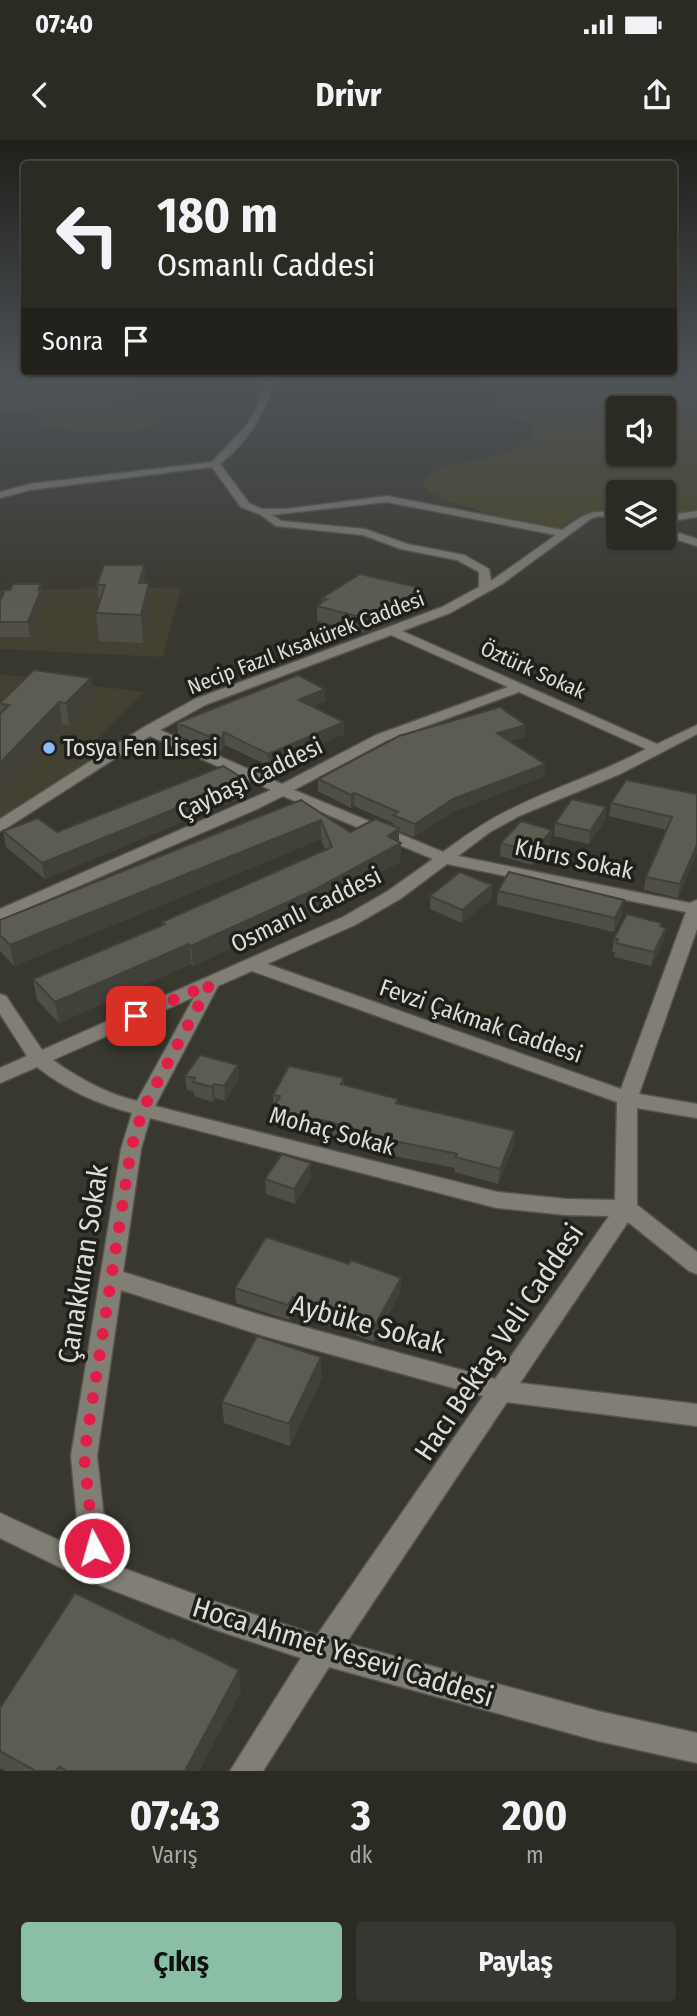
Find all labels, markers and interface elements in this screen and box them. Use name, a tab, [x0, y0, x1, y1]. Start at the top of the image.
text: 07:40	[35, 9, 93, 40]
icon: back	[21, 76, 59, 114]
text: Drivr	[316, 76, 381, 114]
icon: share	[638, 76, 676, 114]
text: 180 m	[157, 186, 278, 245]
icon: left	[42, 189, 133, 280]
text: Osmanlı Caddesi	[157, 246, 375, 284]
icon: arrive	[117, 322, 155, 360]
text: Sonra	[42, 326, 103, 357]
map controls	[606, 396, 676, 550]
button: sound	[606, 396, 676, 466]
button: layers	[606, 480, 676, 550]
street label: Necip Fazıl Kısakürek Caddesi	[184, 586, 428, 700]
street label: Öztürk Sokak	[476, 635, 590, 705]
street label: Çaybaşı Caddesi	[173, 732, 327, 826]
place label: Tosya Fen Lisesi	[63, 734, 218, 762]
marker: Tosya Fen Lisesi	[41, 740, 57, 756]
street label: Kıbrıs Sokak	[512, 833, 636, 885]
street label: Osmanlı Caddesi	[226, 862, 386, 958]
street label: Fevzi Çakmak Caddesi	[376, 973, 586, 1069]
pin	[106, 986, 166, 1046]
icon: arrive	[117, 997, 155, 1035]
street label: Mohaç Sokak	[266, 1101, 398, 1161]
street label: Çanakkıran Sokak	[51, 1161, 115, 1366]
street label: Hacı Bektaş Veli Caddesi	[407, 1217, 591, 1467]
street label: Aybüke Sokak	[287, 1288, 449, 1361]
position arrow	[57, 1511, 131, 1585]
street label: Hoca Ahmet Yesevi Caddesi	[189, 1591, 497, 1713]
text: 07:43	[130, 1791, 220, 1841]
text: 3	[351, 1791, 371, 1841]
text: 200	[502, 1791, 567, 1841]
text: Varış	[152, 1841, 198, 1869]
text: dk	[350, 1841, 373, 1869]
text: m	[526, 1841, 544, 1869]
button: Çıkış	[21, 1922, 342, 2002]
button: Paylaş	[356, 1922, 676, 2002]

